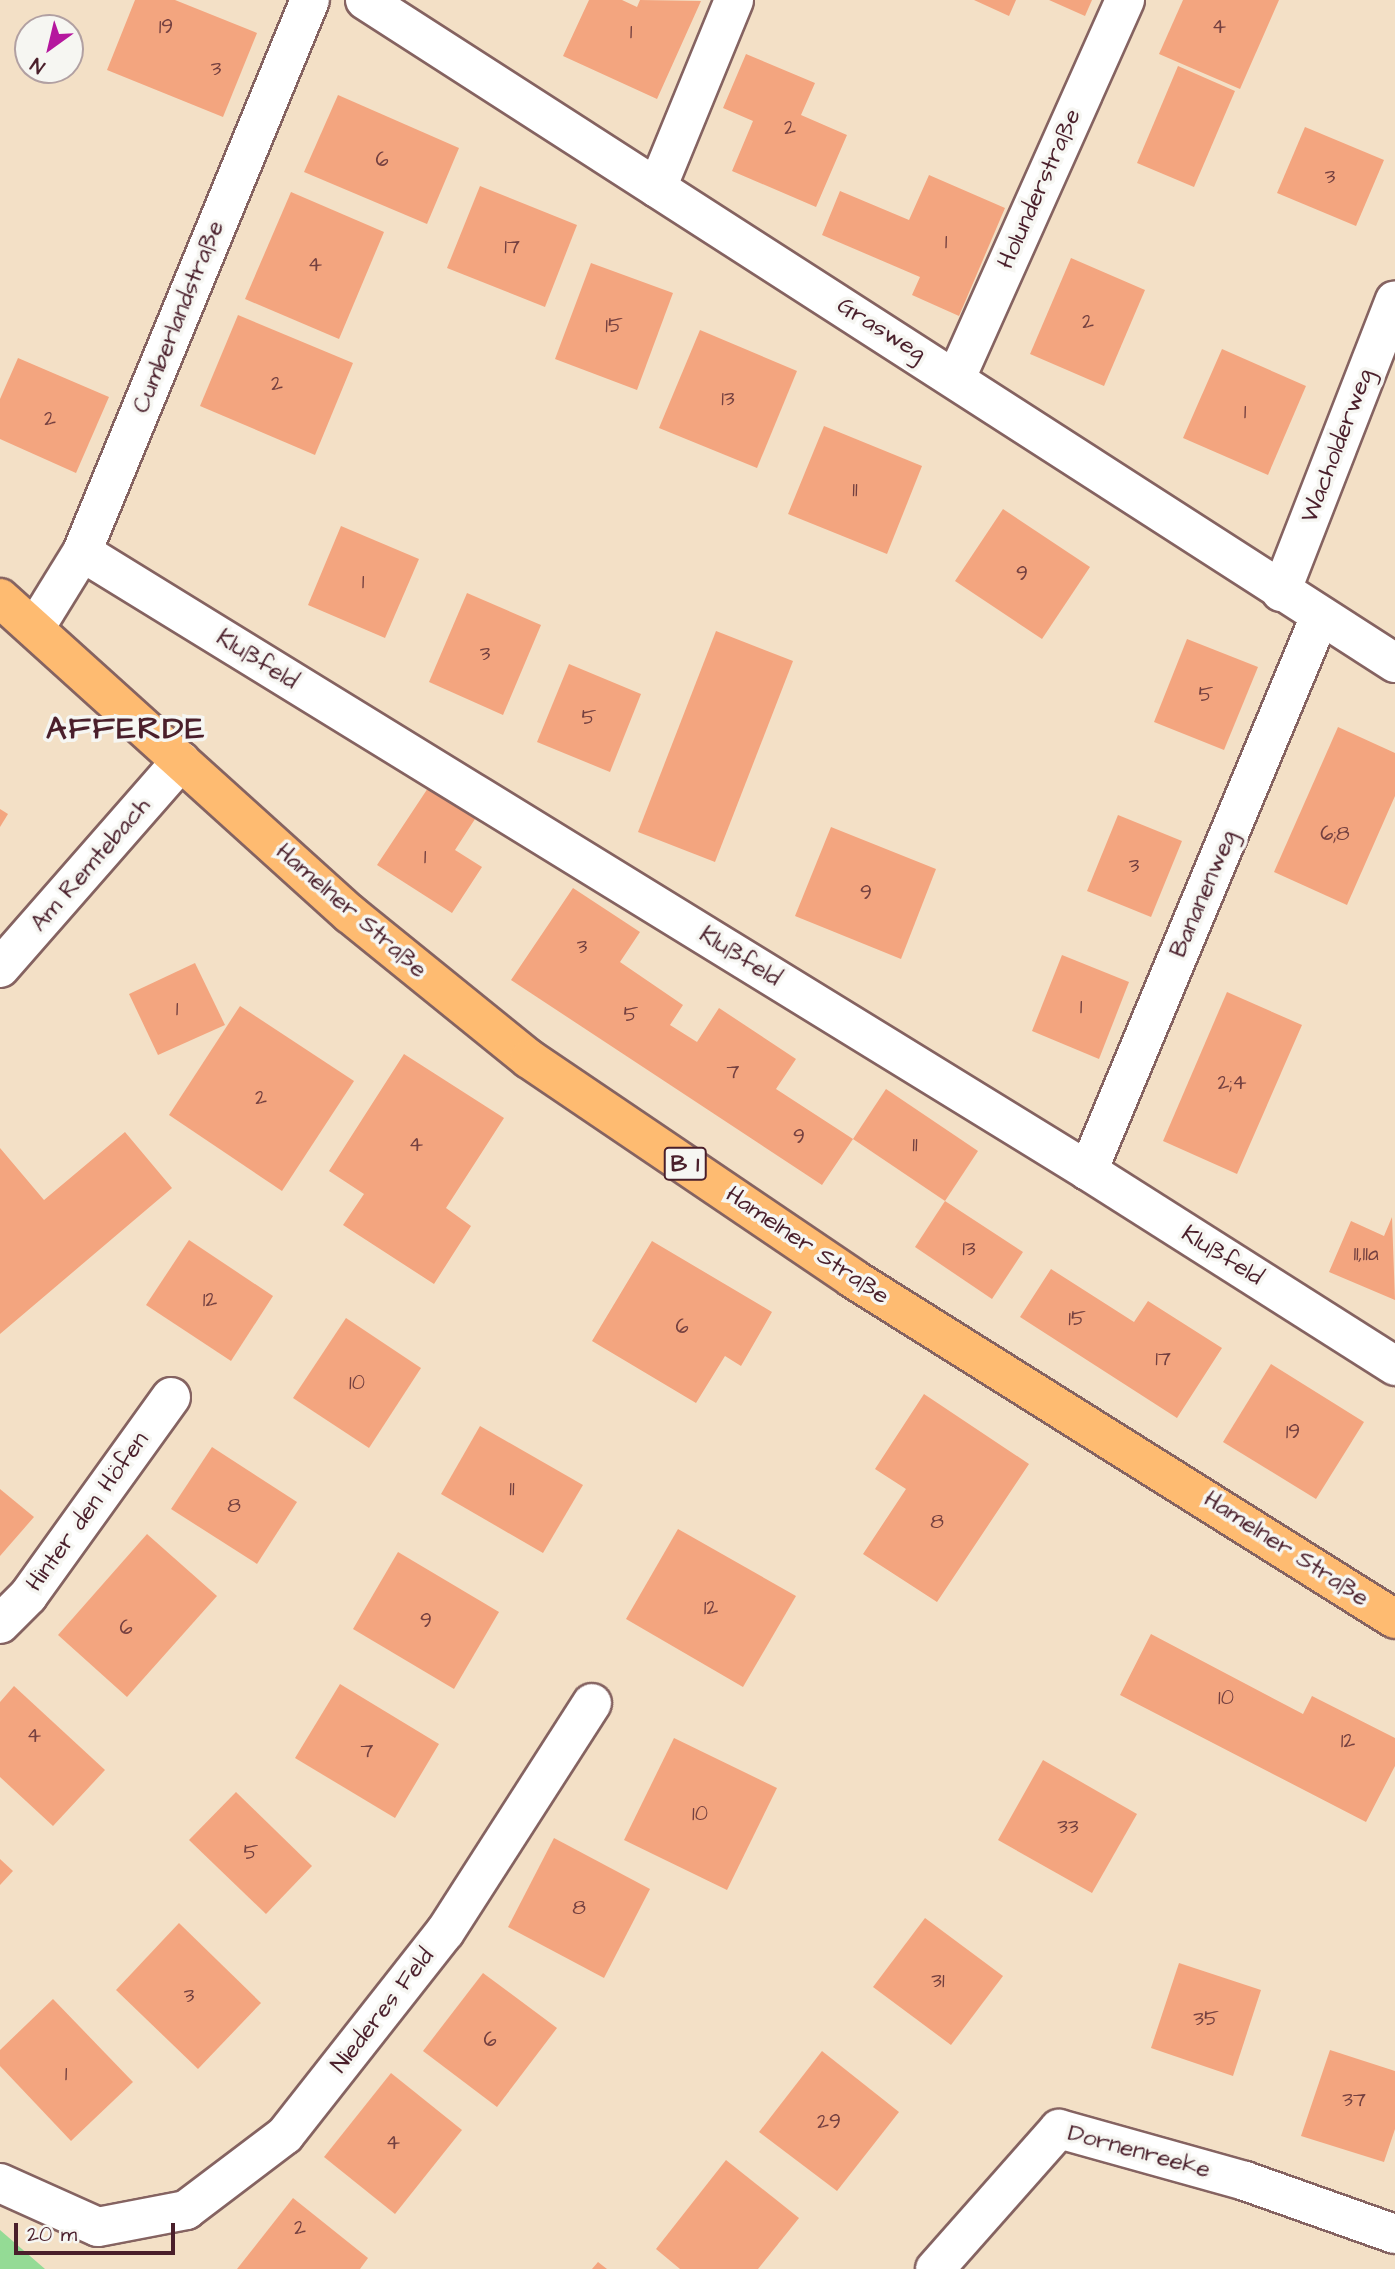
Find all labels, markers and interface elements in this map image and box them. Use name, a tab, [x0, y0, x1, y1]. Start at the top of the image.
north arrow	[14, 14, 84, 84]
house number: 19	[159, 14, 173, 40]
house number: 4	[1212, 14, 1226, 40]
house number: 1	[630, 19, 632, 45]
text: N	[26, 51, 51, 80]
house number: 3	[211, 56, 221, 82]
street label: Holunderstraße	[992, 105, 1088, 273]
house number: 2	[784, 115, 796, 141]
house number: 6	[375, 147, 389, 173]
house number: 3	[1325, 164, 1335, 190]
street label: Cumberlandstraße	[127, 217, 231, 417]
house number: 1	[945, 229, 947, 255]
house number: 17	[504, 234, 520, 260]
house number: 4	[308, 252, 322, 278]
street label: Grasweg	[831, 292, 931, 368]
house number: 2	[1082, 309, 1094, 335]
house number: 15	[605, 313, 623, 339]
street label: Wacholderweg	[1295, 365, 1381, 527]
house number: 2	[271, 371, 283, 397]
house number: 13	[721, 386, 735, 412]
house number: 1	[1244, 399, 1246, 425]
house number: 2	[44, 406, 56, 432]
house number: 11	[852, 477, 858, 503]
house number: 9	[1016, 561, 1028, 587]
house number: 1	[362, 569, 364, 595]
street label: Klußfeld	[211, 624, 303, 696]
house number: 3	[480, 641, 490, 667]
house number: 5	[1199, 682, 1213, 708]
house number: 5	[582, 705, 596, 731]
district label: AFFERDE	[47, 710, 205, 748]
street label: Am Remtebach	[25, 792, 157, 938]
house number: 6;8	[1320, 821, 1350, 847]
street label: Bananenweg	[1164, 826, 1244, 962]
street label: Hamelner Straße	[270, 838, 432, 984]
house number: 1	[424, 844, 426, 870]
house number: 3	[1129, 853, 1139, 879]
house number: 9	[860, 880, 872, 906]
street label: Klußfeld	[694, 921, 786, 993]
house number: 3	[577, 934, 587, 960]
house number: 1	[1080, 994, 1082, 1020]
house number: 1	[176, 996, 178, 1022]
house number: 5	[624, 1002, 638, 1028]
house number: 7	[727, 1059, 739, 1085]
house number: 2;4	[1218, 1070, 1246, 1096]
house number: 2	[255, 1085, 267, 1111]
house number: 9	[793, 1124, 805, 1150]
house number: 4	[409, 1132, 423, 1158]
house number: 11	[912, 1132, 918, 1158]
road number: B 1	[662, 1144, 708, 1184]
street label: Hamelner Straße	[720, 1181, 894, 1311]
street label: Klußfeld	[1176, 1220, 1268, 1292]
house number: 13	[962, 1236, 976, 1262]
house number: 11,11a	[1353, 1241, 1379, 1267]
house number: 12	[203, 1287, 217, 1313]
house number: 15	[1068, 1306, 1086, 1332]
house number: 6	[675, 1314, 689, 1340]
house number: 17	[1155, 1346, 1171, 1372]
house number: 10	[349, 1370, 365, 1396]
house number: 19	[1286, 1419, 1300, 1445]
street label: Hinter den Höfen	[21, 1427, 155, 1597]
house number: 11	[509, 1476, 515, 1502]
street label: Hamelner Straße	[1198, 1485, 1374, 1613]
house number: 8	[227, 1493, 241, 1519]
house number: 8	[930, 1509, 944, 1535]
house number: 12	[704, 1595, 718, 1621]
house number: 9	[420, 1608, 432, 1634]
house number: 6	[119, 1615, 133, 1641]
house number: 10	[1218, 1685, 1234, 1711]
house number: 4	[27, 1723, 41, 1749]
house number: 12	[1341, 1728, 1355, 1754]
house number: 7	[361, 1738, 373, 1764]
house number: 10	[692, 1801, 708, 1827]
house number: 33	[1057, 1814, 1079, 1840]
house number: 5	[244, 1840, 258, 1866]
house number: 8	[572, 1895, 586, 1921]
street label: Niederes Feld	[325, 1943, 441, 2079]
house number: 31	[931, 1968, 945, 1994]
house number: 3	[184, 1983, 194, 2009]
house number: 35	[1193, 2006, 1219, 2032]
house number: 6	[483, 2027, 497, 2053]
house number: 1	[65, 2061, 67, 2087]
house number: 37	[1342, 2087, 1366, 2113]
house number: 29	[817, 2109, 841, 2135]
street label: Dornenreeke	[1065, 2119, 1213, 2185]
house number: 4	[386, 2130, 400, 2156]
scale bar	[18, 2210, 178, 2254]
house number: 2	[294, 2215, 306, 2241]
text: 20 m	[27, 2220, 77, 2249]

